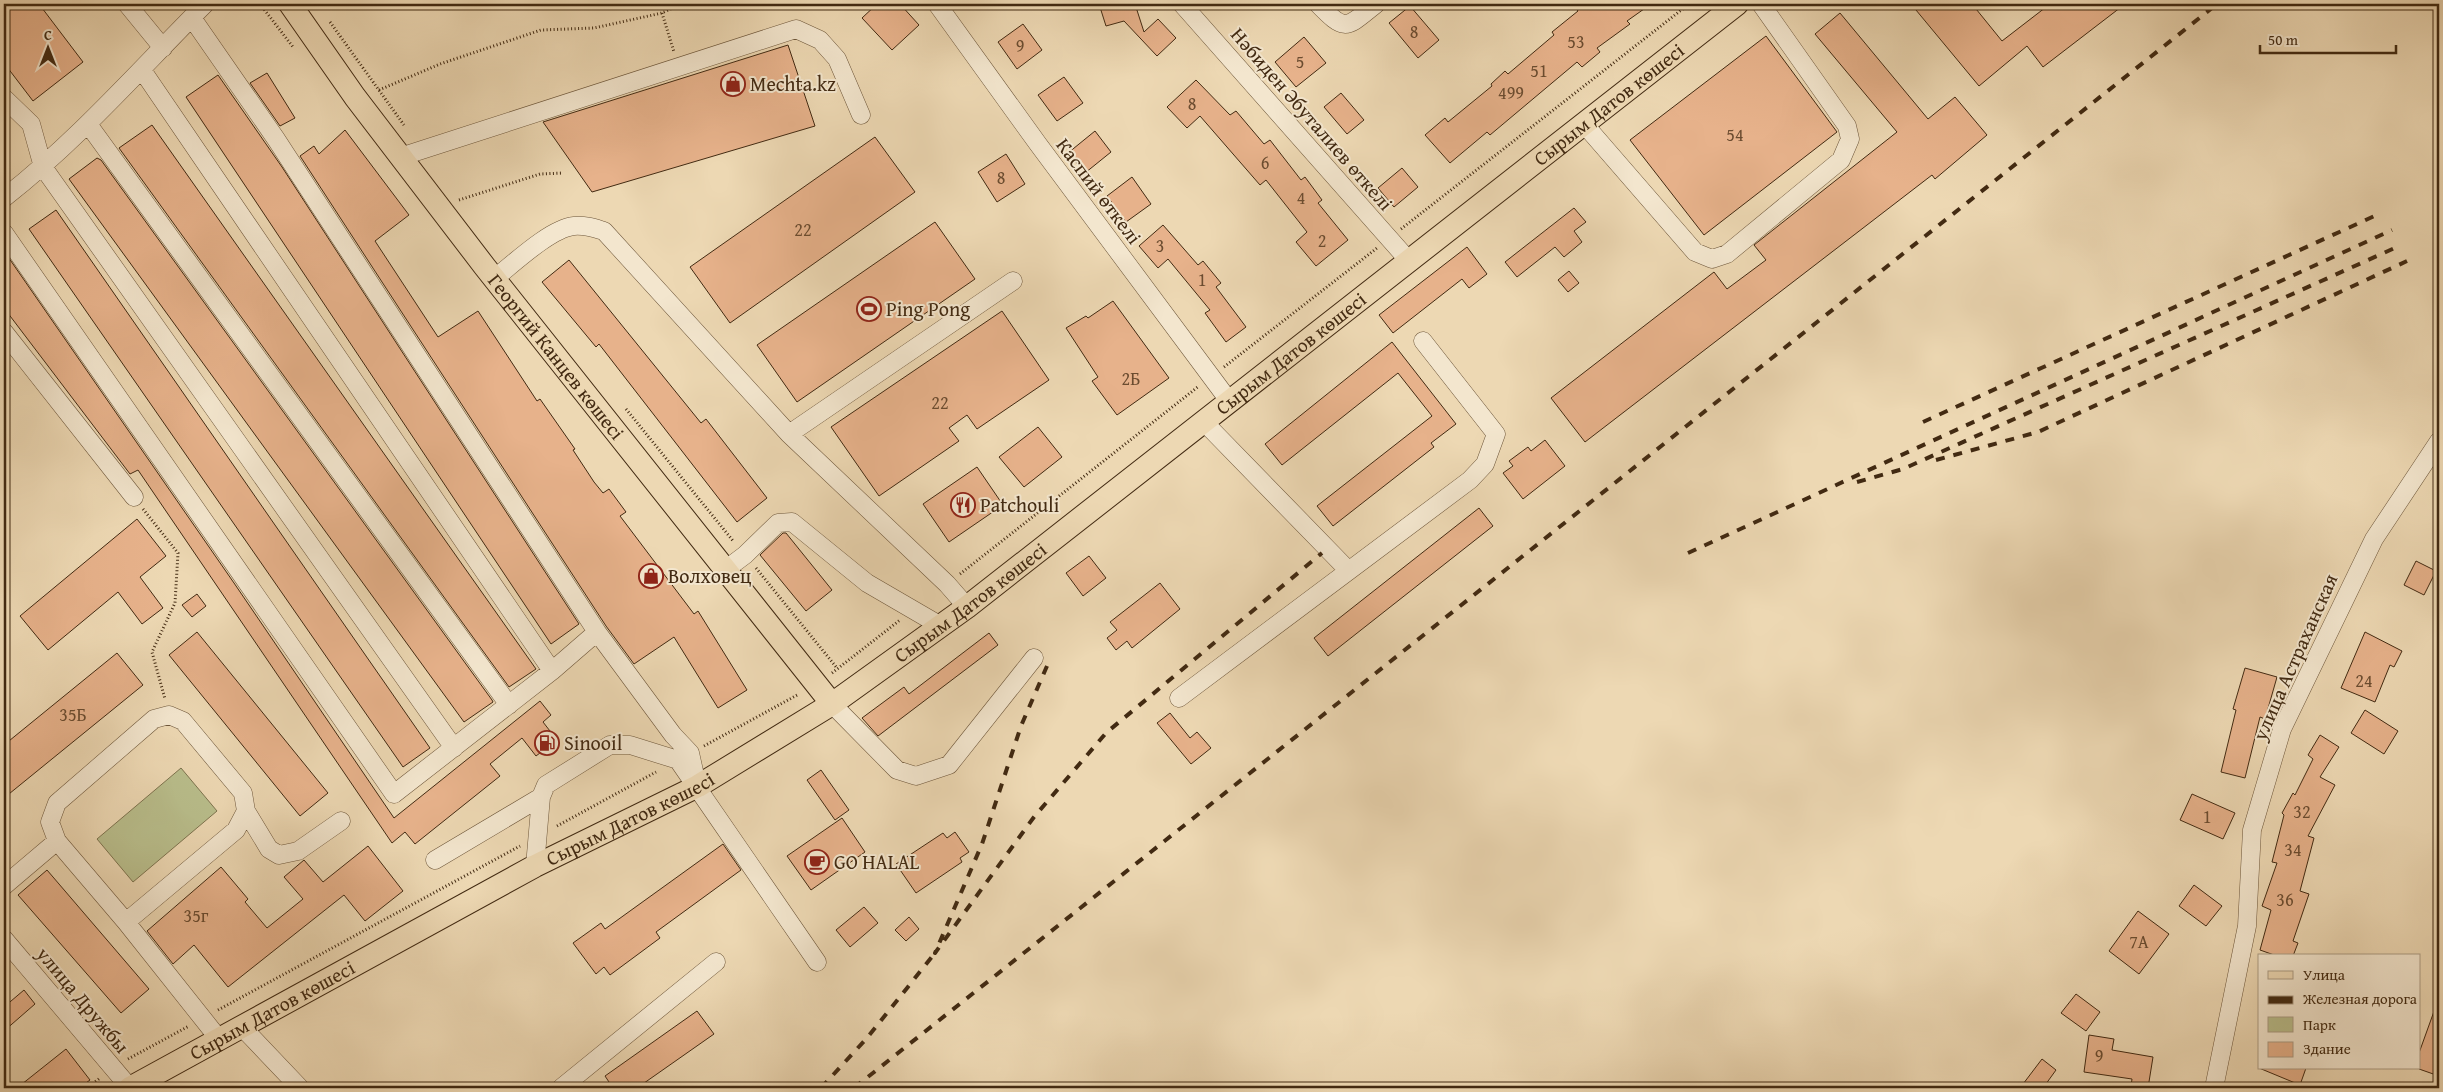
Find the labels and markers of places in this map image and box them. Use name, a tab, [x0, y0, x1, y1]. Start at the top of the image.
place label: Mechta.kz	[750, 69, 836, 98]
shop icon: Mechta.kz	[720, 71, 746, 97]
place label: Ping Pong	[886, 294, 970, 323]
sports icon: Ping Pong	[856, 296, 882, 322]
place label: Patchouli	[980, 490, 1060, 519]
restaurant icon: Patchouli	[950, 492, 976, 518]
place label: Волховец	[668, 561, 752, 590]
shop icon: Волховец	[638, 563, 664, 589]
place label: Sinooil	[564, 728, 623, 757]
fuel station icon: Sinooil	[534, 730, 560, 756]
place label: GO HALAL	[834, 847, 920, 876]
cafe icon: GO HALAL	[804, 849, 830, 875]

